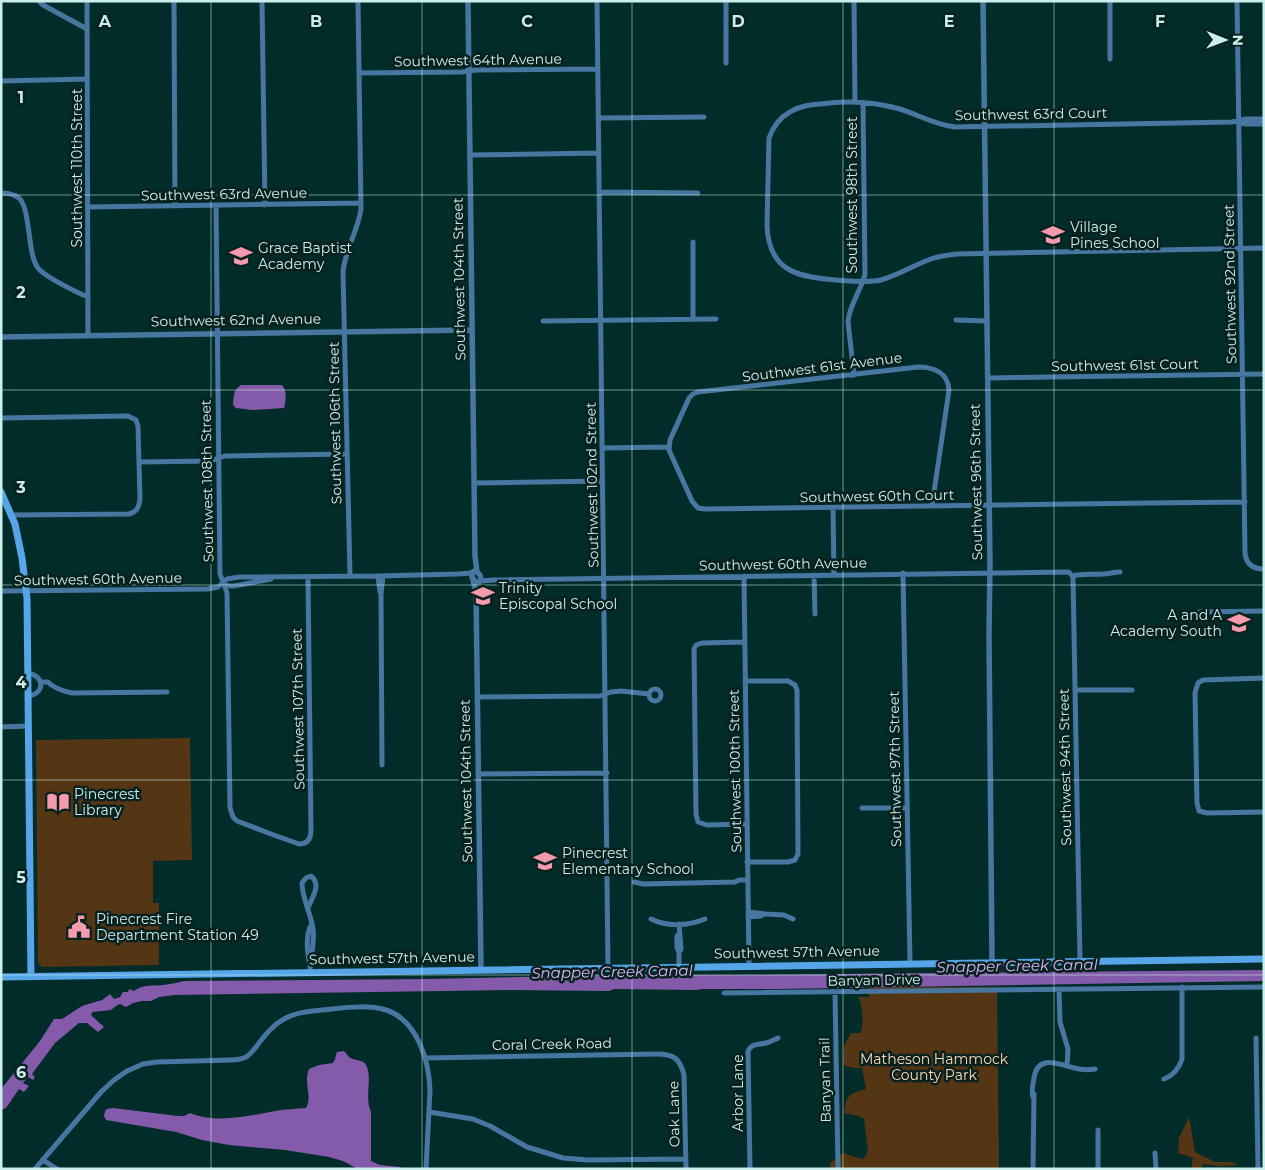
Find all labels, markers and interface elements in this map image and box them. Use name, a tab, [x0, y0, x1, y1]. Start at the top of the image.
text: A	[98, 12, 112, 31]
text: B	[310, 12, 322, 31]
text: C	[521, 12, 533, 31]
text: D	[731, 12, 745, 31]
text: E	[944, 12, 954, 31]
text: F	[1155, 12, 1165, 31]
north arrow	[1200, 15, 1250, 65]
text: N	[1229, 34, 1247, 46]
street label: Southwest 64th Avenue	[394, 50, 562, 70]
text: 1	[18, 88, 24, 107]
street label: Southwest 110th Street	[68, 88, 86, 248]
street label: Southwest 63rd Court	[954, 104, 1108, 124]
street label: Southwest 98th Street	[843, 116, 861, 274]
street label: Southwest 63rd Avenue	[141, 184, 307, 204]
street label: Southwest 104th Street	[449, 197, 469, 361]
street label: Southwest 92nd Street	[1220, 204, 1240, 364]
place label: Village Pines School	[1070, 218, 1159, 252]
school or university icon: Village Pines School	[1040, 222, 1066, 248]
place label: Grace Baptist Academy	[258, 239, 353, 273]
school or university icon: Grace Baptist Academy	[228, 243, 254, 269]
text: 2	[16, 283, 26, 302]
street label: Southwest 62nd Avenue	[151, 310, 321, 330]
street label: Southwest 106th Street	[325, 341, 345, 504]
street label: Southwest 61st Avenue	[741, 348, 903, 386]
street label: Southwest 61st Court	[1051, 355, 1199, 375]
street label: Southwest 108th Street	[197, 399, 217, 563]
street label: Southwest 102nd Street	[582, 402, 602, 568]
street label: Southwest 96th Street	[966, 403, 986, 561]
text: 3	[15, 478, 26, 497]
street label: Southwest 60th Court	[800, 486, 955, 506]
street label: Southwest 60th Avenue	[699, 554, 867, 574]
street label: Southwest 60th Avenue	[14, 569, 182, 589]
place label: Trinity Episcopal School	[499, 579, 617, 613]
school or university icon: Trinity Episcopal School	[470, 583, 496, 609]
place label: A and A Academy South	[1110, 606, 1223, 640]
school or university icon: A and A Academy South	[1226, 610, 1252, 636]
street label: Southwest 107th Street	[288, 628, 308, 790]
text: 4	[15, 673, 27, 692]
street label: Southwest 94th Street	[1055, 688, 1075, 846]
street label: Southwest 100th Street	[725, 689, 745, 853]
street label: Southwest 97th Street	[885, 690, 905, 847]
street label: Southwest 104th Street	[456, 699, 476, 863]
place label: Pinecrest Library	[74, 785, 140, 819]
library icon: Pinecrest Library	[45, 789, 71, 815]
place label: Pinecrest Elementary School	[562, 844, 694, 878]
school or university icon: Pinecrest Elementary School	[532, 848, 558, 874]
text: 5	[16, 868, 26, 887]
place label: Pinecrest Fire Department Station 49	[96, 910, 259, 944]
public building icon: Pinecrest Fire Department Station 49	[66, 914, 92, 940]
street label: Southwest 57th Avenue	[714, 942, 880, 962]
street label: Southwest 57th Avenue	[309, 948, 475, 968]
water label: Snapper Creek Canal	[936, 955, 1098, 976]
water label: Snapper Creek Canal	[531, 961, 693, 982]
street label: Banyan Drive	[827, 970, 921, 990]
street label: Coral Creek Road	[492, 1034, 612, 1054]
street label: Banyan Trail	[815, 1037, 835, 1123]
park label: Matheson Hammock County Park	[860, 1050, 1009, 1084]
street label: Arbor Lane	[729, 1054, 747, 1132]
text: 6	[16, 1063, 26, 1082]
street label: Oak Lane	[664, 1081, 684, 1147]

